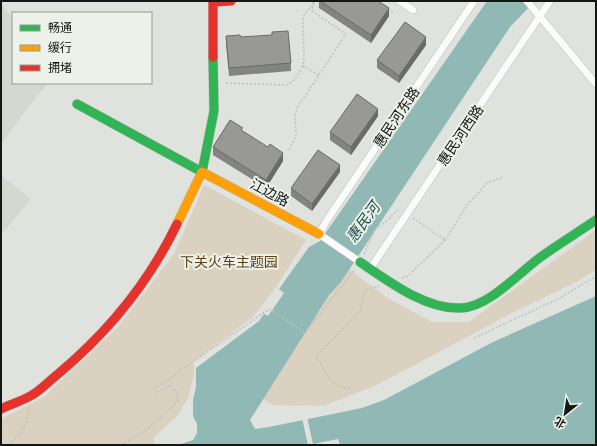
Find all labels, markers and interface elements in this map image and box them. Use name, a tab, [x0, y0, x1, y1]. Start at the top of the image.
legend	[12, 12, 152, 84]
text: 畅通	[48, 19, 72, 36]
text: 缓行	[48, 39, 72, 56]
text: 拥堵	[48, 59, 72, 76]
street label: 惠民河东路	[369, 83, 423, 151]
street label: 惠民河西路	[433, 101, 487, 169]
street label: 江边路	[247, 174, 293, 210]
water label: 惠民河	[341, 195, 386, 246]
park label: 下关火车主题园	[180, 252, 278, 271]
north arrow	[545, 394, 585, 434]
text: 北	[551, 414, 568, 432]

